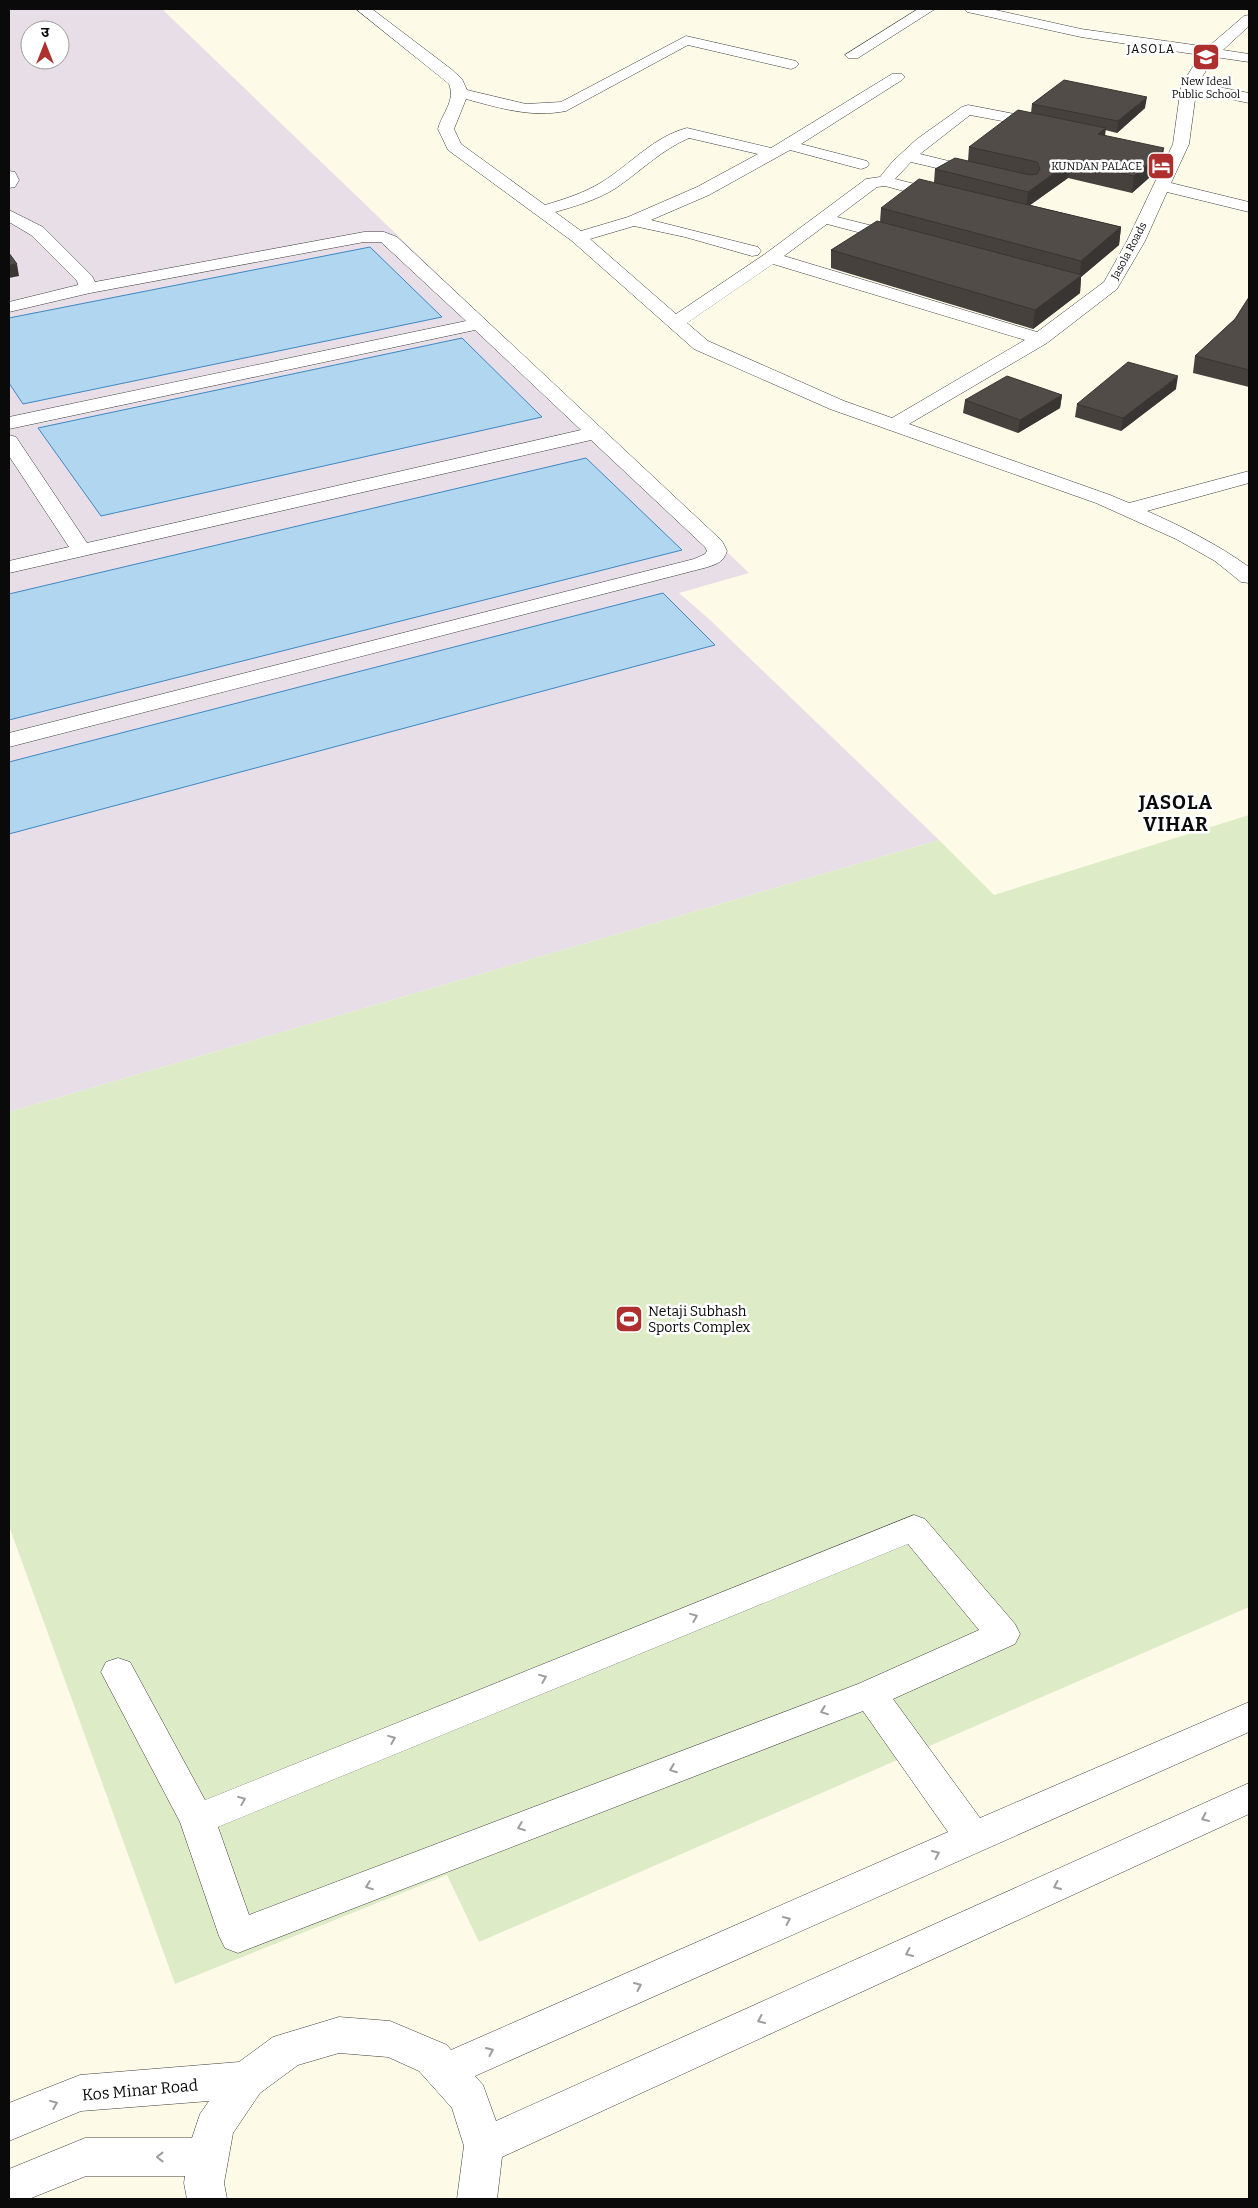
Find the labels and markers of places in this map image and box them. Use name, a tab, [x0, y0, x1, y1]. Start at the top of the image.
school or university icon: New Ideal Public School	[1191, 42, 1221, 72]
place label: New Ideal Public School	[1172, 75, 1240, 101]
hotel icon: KUNDAN PALACE	[1146, 151, 1176, 181]
place label: KUNDAN PALACE	[1051, 160, 1142, 173]
place label: Netaji Subhash Sports Complex	[648, 1303, 751, 1336]
sports icon: Netaji Subhash Sports Complex	[614, 1304, 644, 1334]

